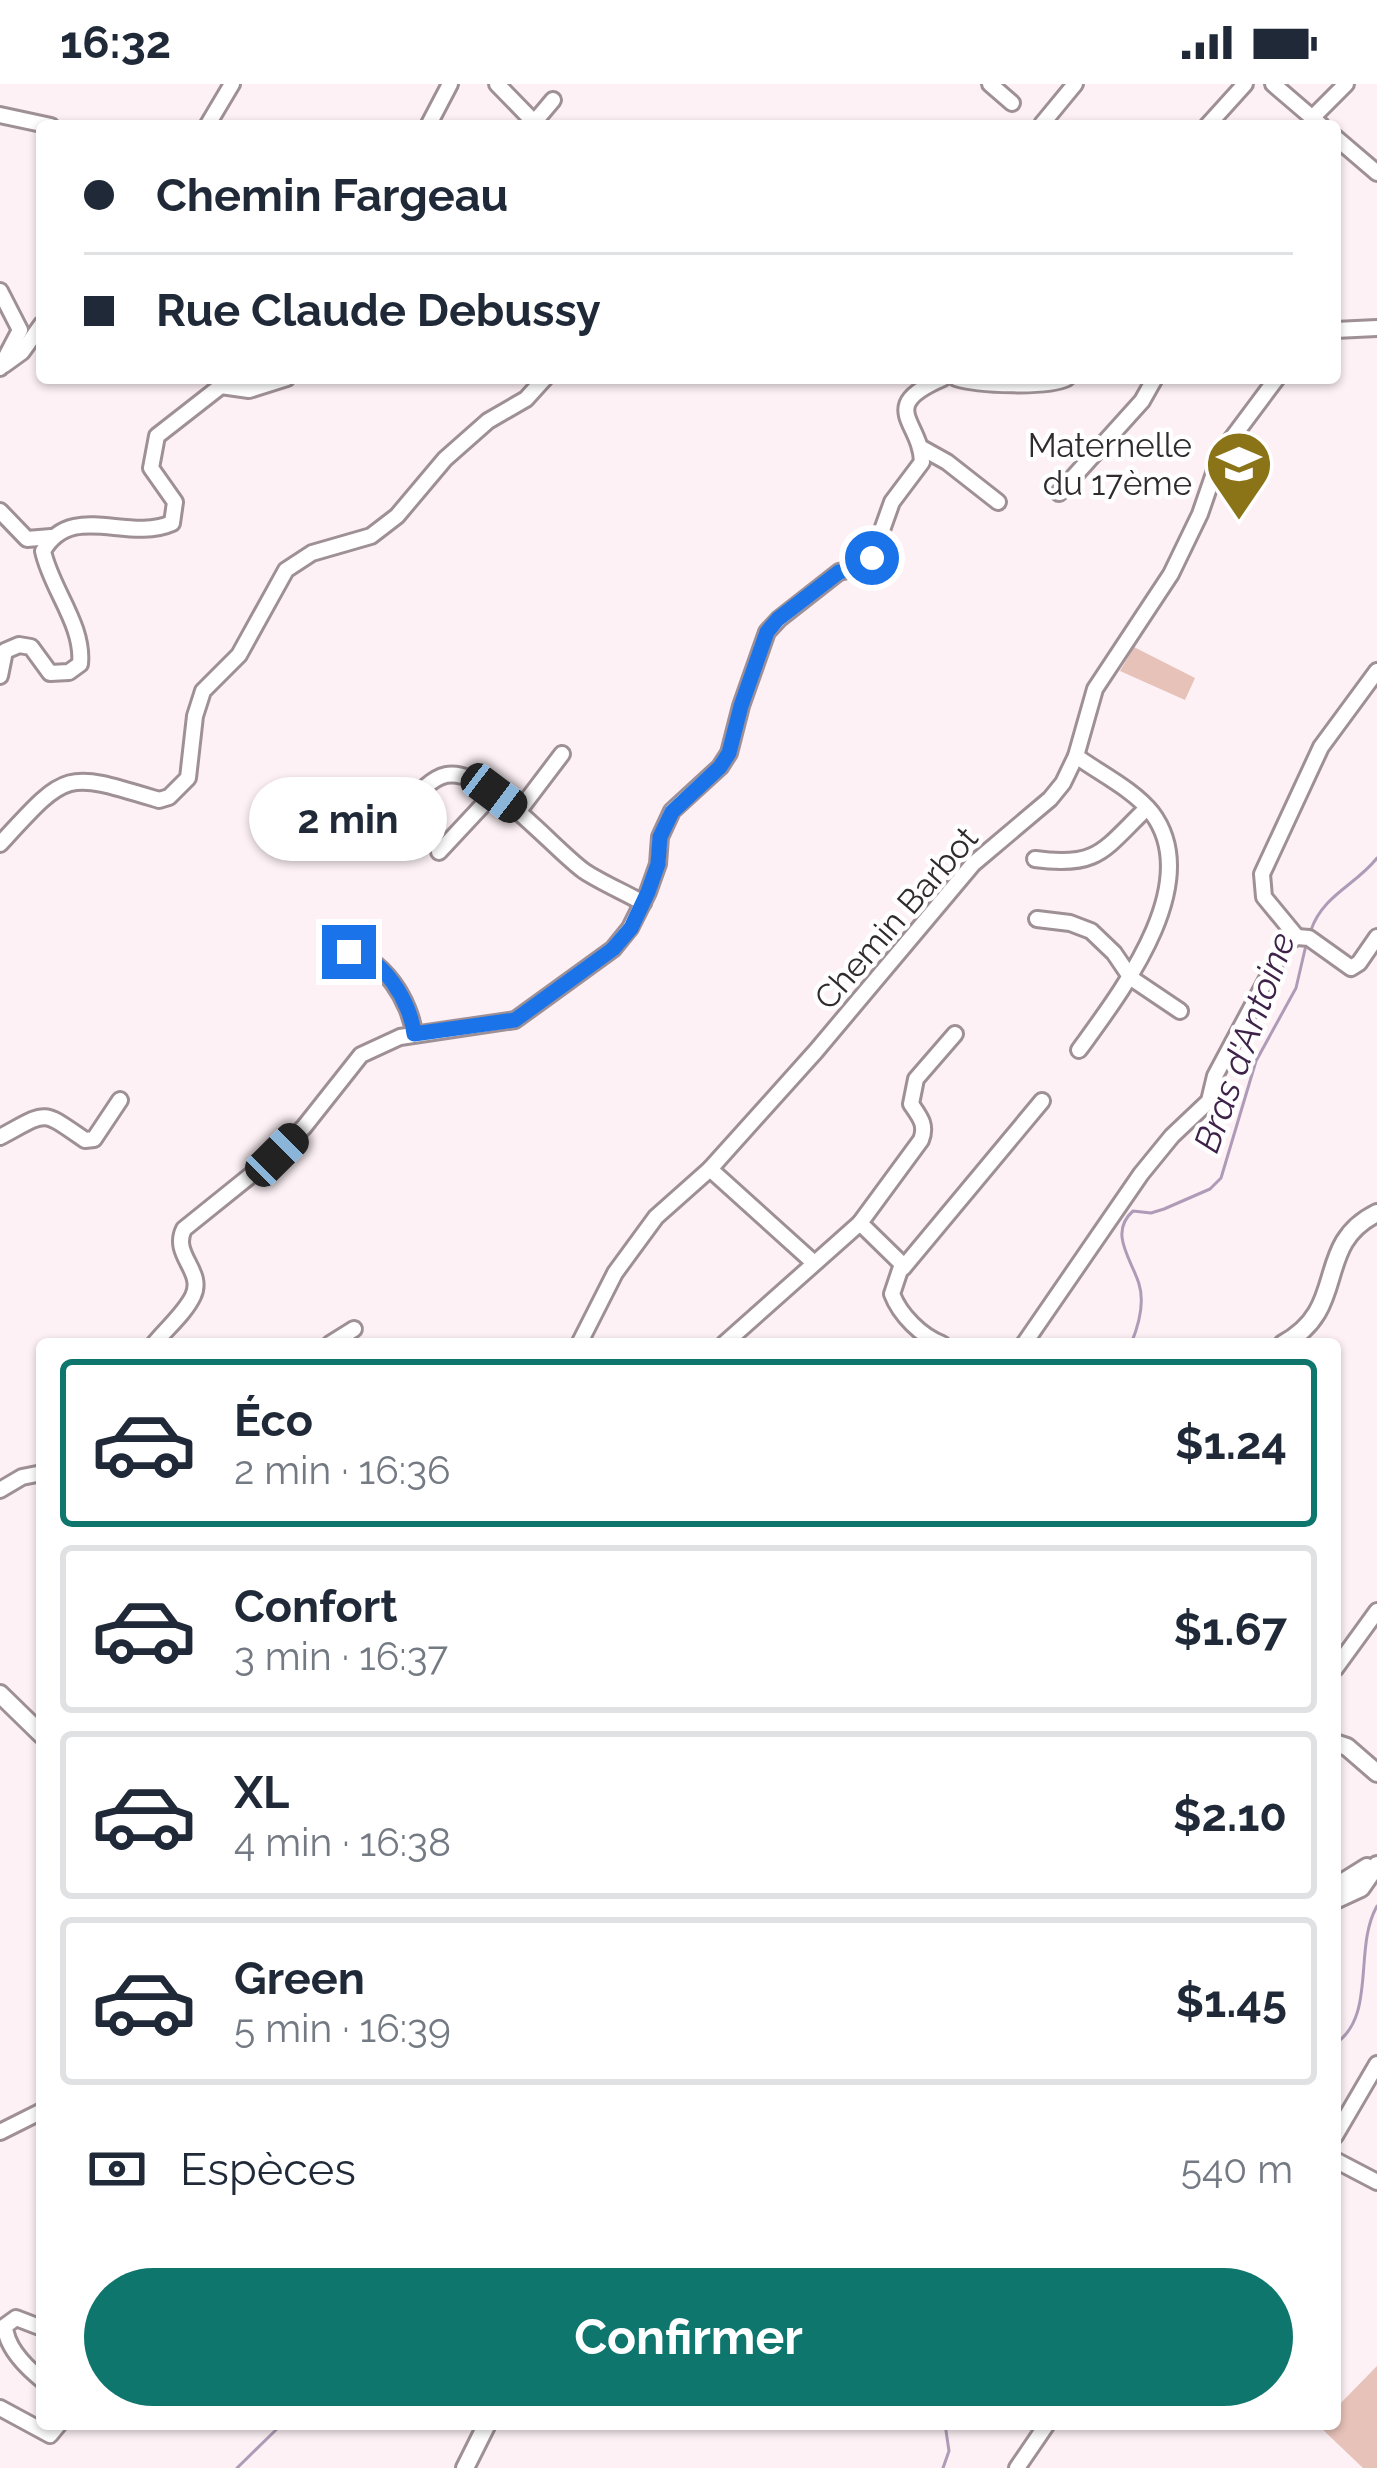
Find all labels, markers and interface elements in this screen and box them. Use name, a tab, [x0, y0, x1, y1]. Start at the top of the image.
text: 16:32	[60, 16, 171, 69]
text: Chemin Fargeau	[156, 169, 508, 222]
text: Rue Claude Debussy	[156, 284, 601, 337]
place label: Maternelle du 17ème	[1028, 426, 1192, 503]
school or university icon: Maternelle du 17ème	[1204, 429, 1274, 523]
route start	[845, 531, 899, 585]
car	[454, 757, 534, 829]
callout: 2 min	[250, 778, 448, 862]
text: 2 min	[297, 796, 399, 842]
street label: Chemin Barbot	[806, 819, 986, 1017]
route end	[322, 925, 376, 979]
water label: Bras d'Antoine	[1185, 926, 1303, 1158]
car	[239, 1117, 315, 1193]
icon: car	[90, 1389, 198, 1497]
text: Éco	[234, 1394, 313, 1447]
text: $1.24	[1175, 1417, 1287, 1470]
text: 2 min · 16:36	[234, 1447, 451, 1493]
icon: car	[90, 1575, 198, 1683]
text: Confort	[234, 1580, 397, 1633]
text: $1.67	[1174, 1603, 1287, 1656]
text: 3 min · 16:37	[234, 1633, 448, 1679]
icon: car	[90, 1761, 198, 1869]
text: XL	[234, 1766, 289, 1819]
text: $2.10	[1173, 1789, 1287, 1842]
text: 4 min · 16:38	[234, 1819, 451, 1865]
icon: car	[90, 1947, 198, 2055]
text: Green	[234, 1952, 365, 2005]
text: $1.45	[1175, 1975, 1287, 2028]
text: 5 min · 16:39	[234, 2005, 451, 2051]
icon: cash	[84, 2136, 150, 2202]
text: Espèces	[180, 2143, 356, 2196]
text: 540 m	[1181, 2146, 1293, 2192]
button: Confirmer	[84, 2268, 1293, 2406]

